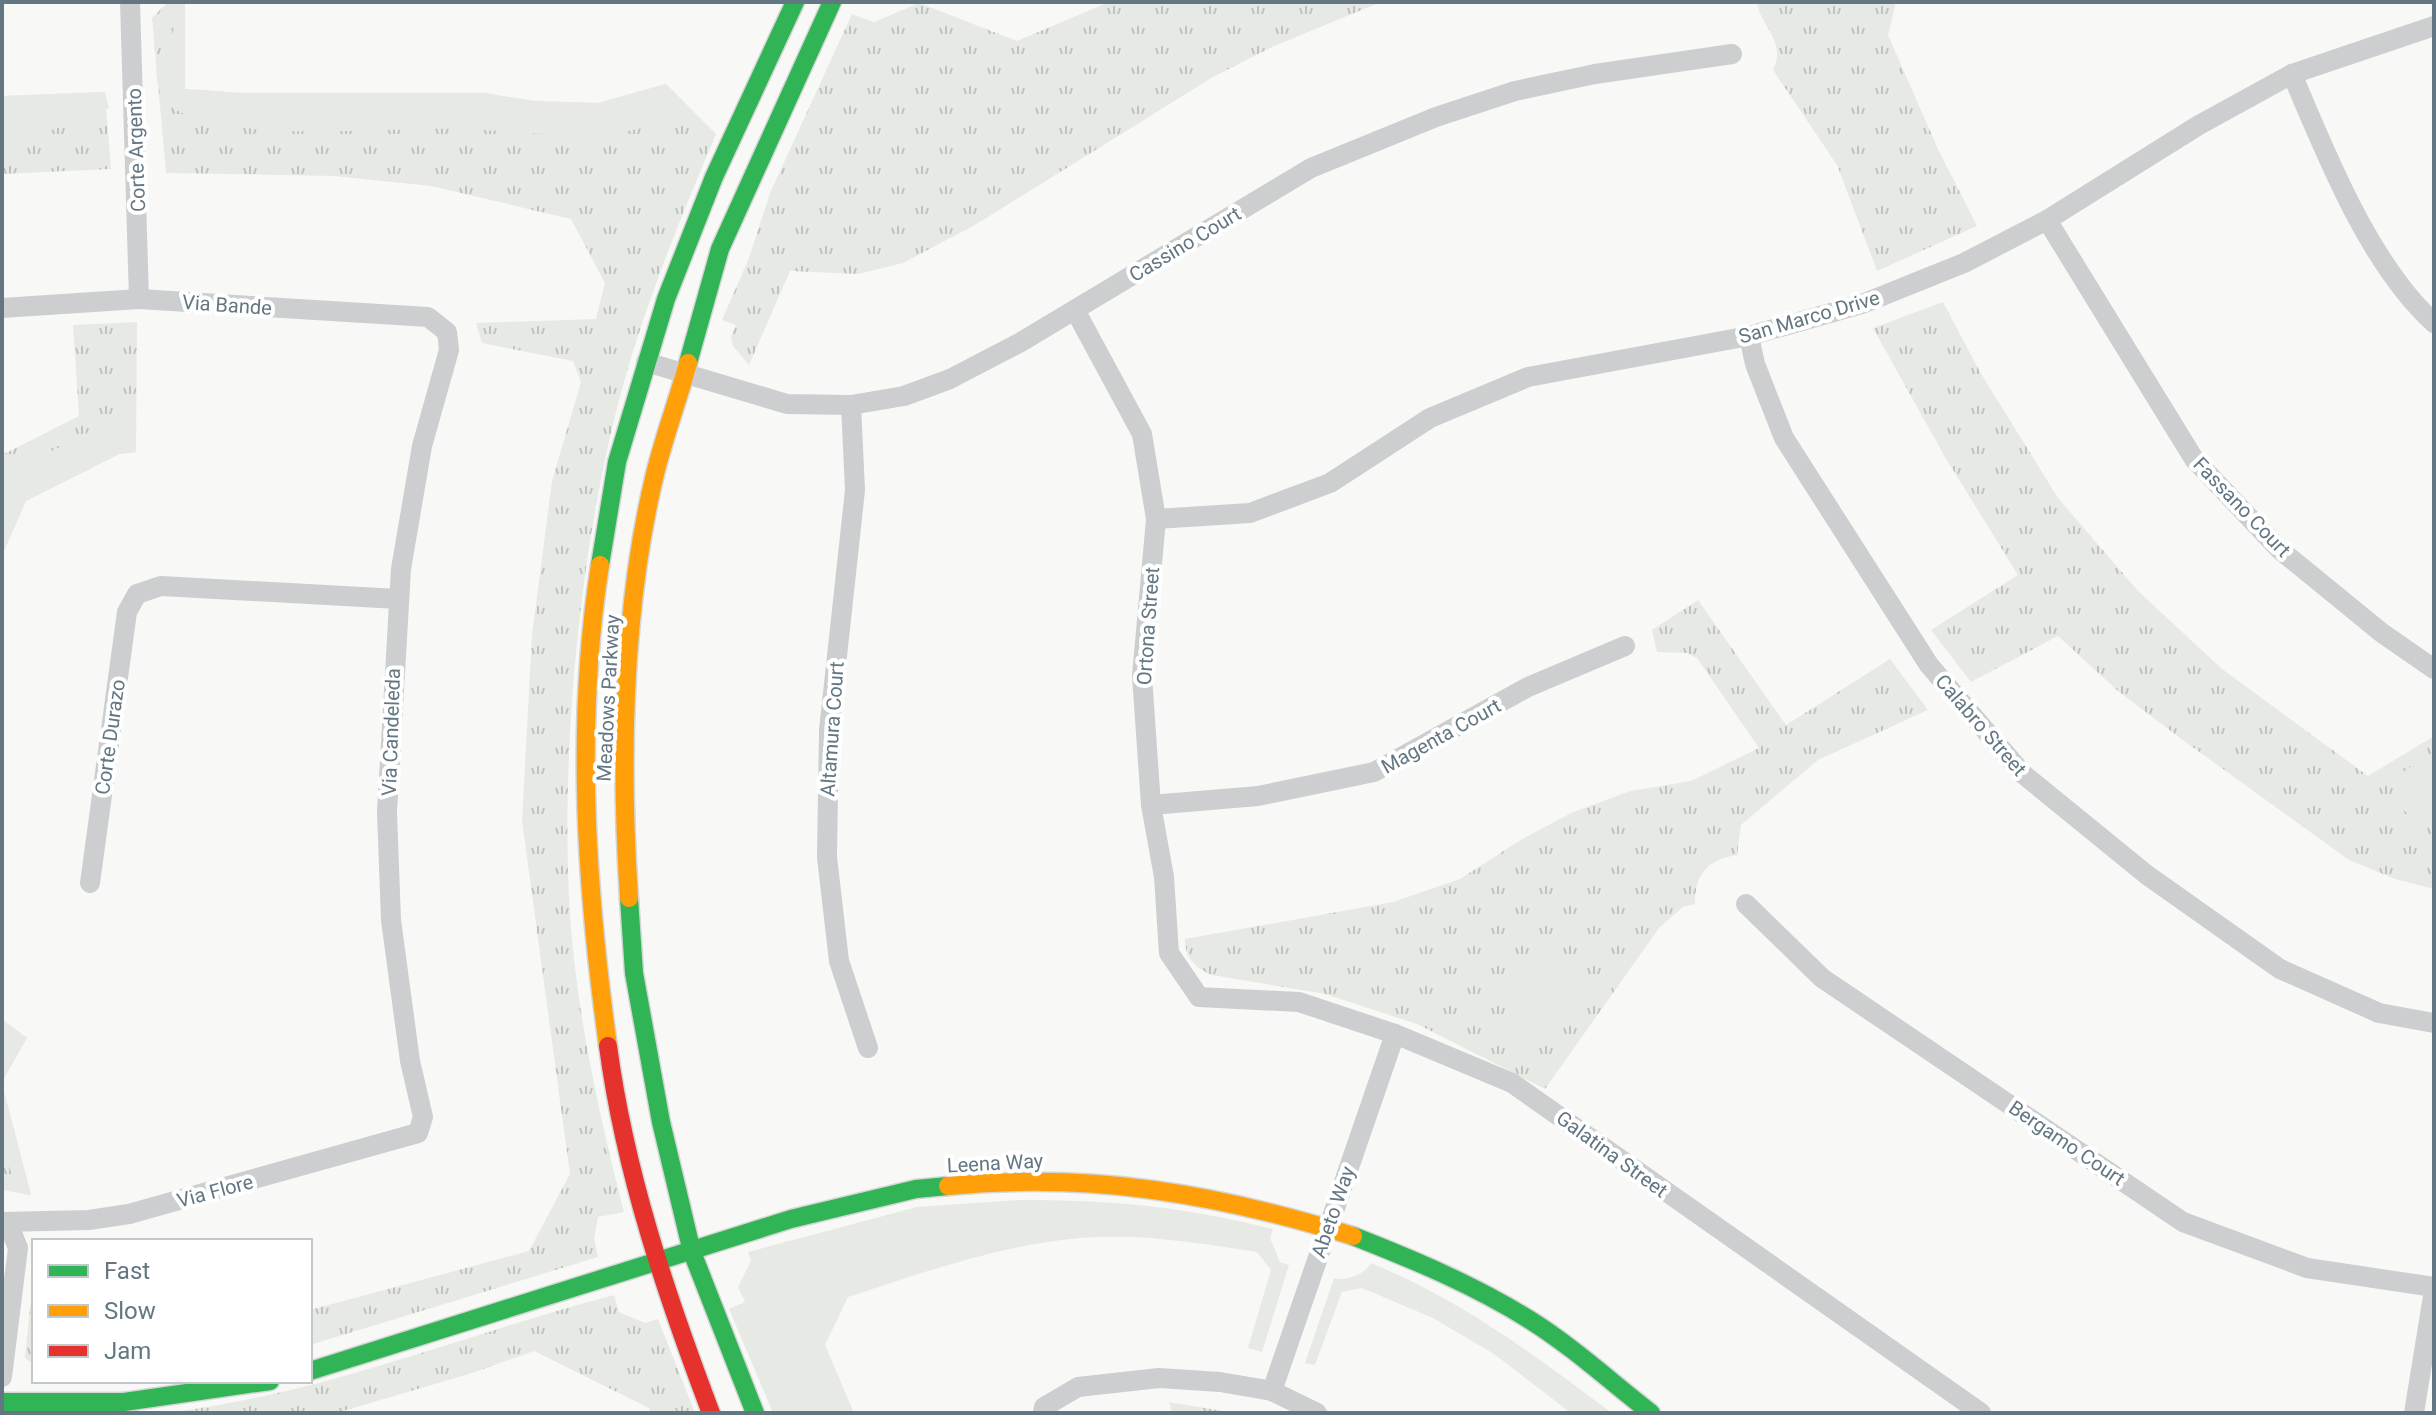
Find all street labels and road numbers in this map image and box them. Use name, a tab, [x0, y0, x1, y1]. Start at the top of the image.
street label: Corte Argento	[122, 88, 150, 212]
street label: Cassino Court	[1125, 201, 1245, 287]
street label: San Marco Drive	[1736, 285, 1882, 349]
street label: Via Bande	[181, 290, 273, 320]
street label: Fassano Court	[2188, 452, 2296, 562]
street label: Ortona Street	[1132, 566, 1164, 686]
street label: Meadows Parkway	[592, 613, 624, 782]
street label: Altamura Court	[815, 661, 849, 797]
street label: Via Candeleda	[377, 668, 405, 796]
street label: Calabro Street	[1930, 669, 2032, 781]
street label: Corte Durazo	[90, 678, 130, 796]
street label: Magenta Court	[1377, 693, 1505, 779]
street label: Bergamo Court	[2004, 1095, 2130, 1191]
street label: Galatina Street	[1552, 1106, 1672, 1202]
street label: Leena Way	[946, 1148, 1044, 1178]
street label: Abeto Way	[1306, 1163, 1360, 1261]
street label: Via Flore	[174, 1169, 256, 1213]

